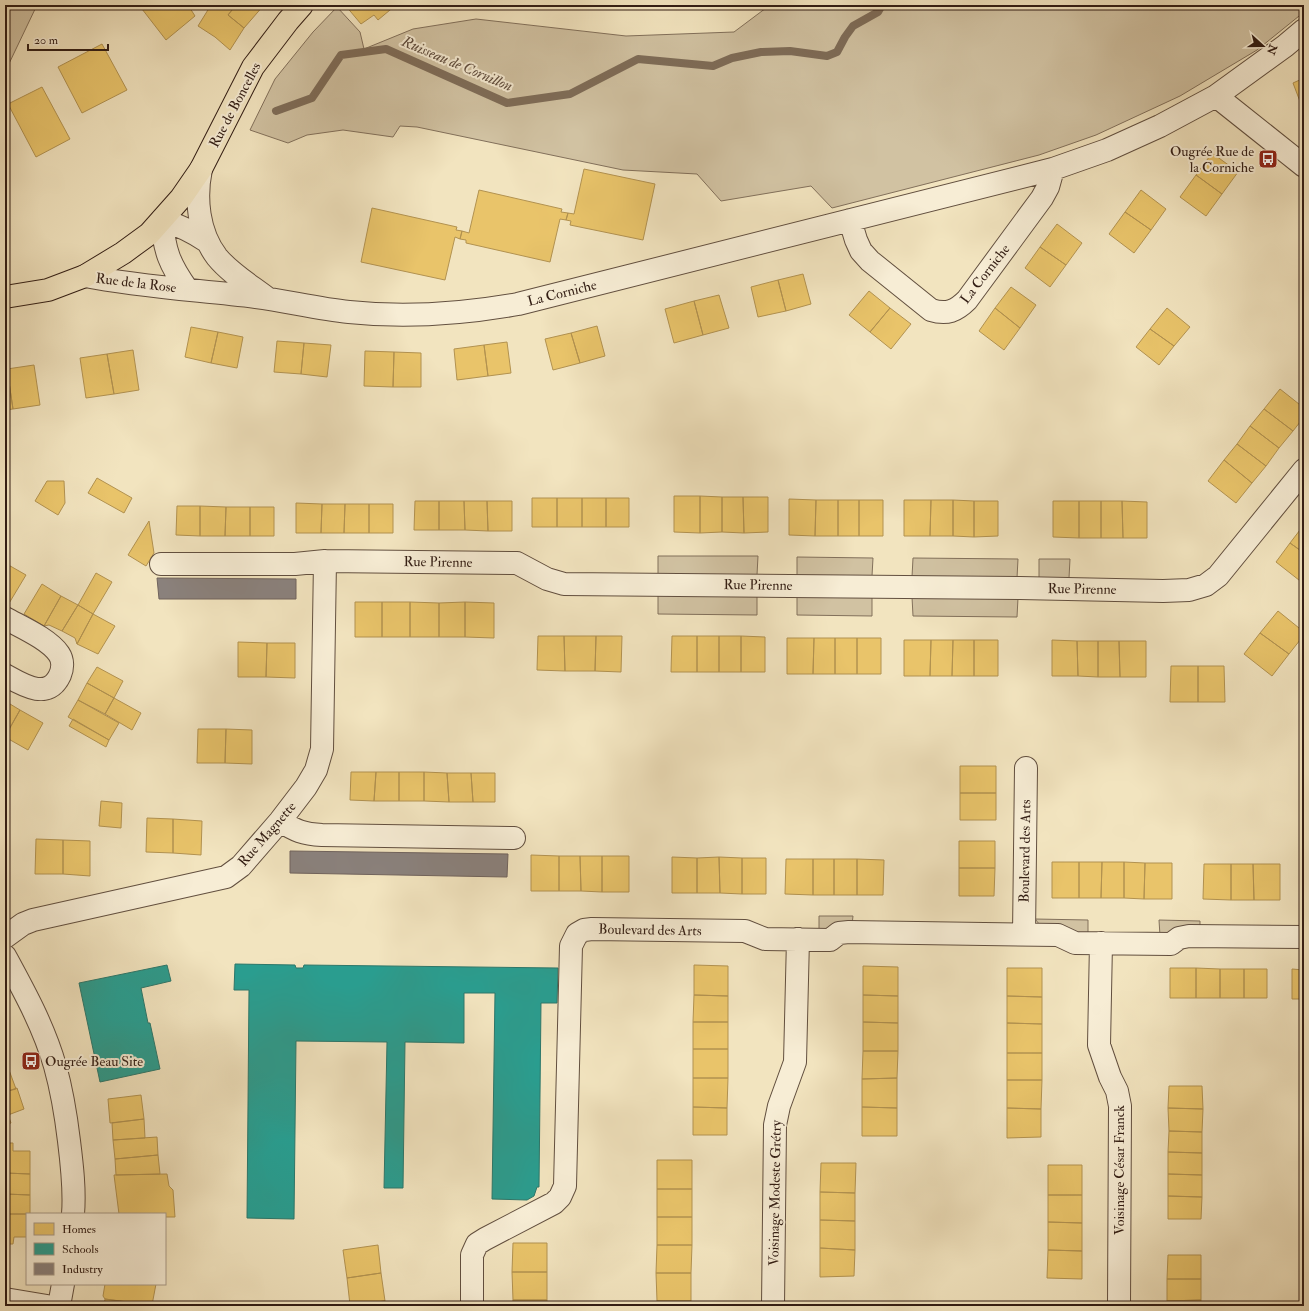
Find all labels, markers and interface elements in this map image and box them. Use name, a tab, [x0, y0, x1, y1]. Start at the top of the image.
scale bar	[28, 26, 108, 52]
north arrow	[1243, 26, 1283, 66]
water label: Ruisseau de Cornillon	[398, 32, 515, 96]
text: 20 m	[34, 33, 59, 48]
text: N	[1264, 42, 1280, 57]
street label: Rue de Boncelles	[205, 59, 265, 150]
place label: Ougrée Rue de la Corniche	[1170, 143, 1254, 176]
bus stop icon: Ougrée Rue de la Corniche	[1257, 148, 1279, 170]
street label: La Corniche	[957, 241, 1014, 307]
street label: Rue de la Rose	[95, 270, 177, 296]
street label: La Corniche	[526, 276, 599, 310]
street label: Rue Pirenne	[403, 553, 473, 571]
street label: Rue Pirenne	[723, 576, 793, 594]
street label: Rue Pirenne	[1047, 580, 1117, 598]
street label: Rue Magnette	[234, 798, 300, 870]
street label: Boulevard des Arts	[1016, 799, 1034, 903]
street label: Boulevard des Arts	[598, 921, 702, 939]
bus stop icon: Ougrée Beau Site	[20, 1050, 42, 1072]
place label: Ougrée Beau Site	[45, 1053, 143, 1070]
street label: Voisinage César Franck	[1111, 1105, 1128, 1235]
street label: Voisinage Modeste Grétry	[765, 1119, 786, 1266]
legend	[26, 1213, 166, 1285]
text: Homes	[62, 1222, 96, 1237]
text: Schools	[62, 1242, 99, 1257]
text: Industry	[62, 1262, 104, 1277]

